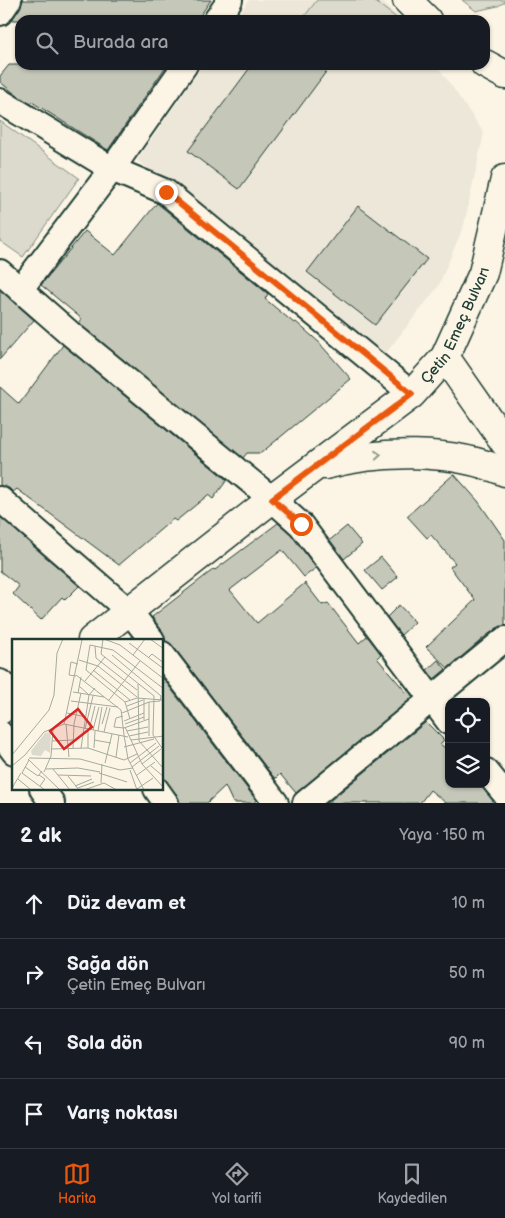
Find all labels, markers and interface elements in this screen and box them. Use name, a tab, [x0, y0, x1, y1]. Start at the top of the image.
search box	[15, 15, 490, 70]
icon: search	[33, 29, 61, 57]
text: Burada ara	[73, 31, 169, 54]
route end	[155, 181, 178, 204]
street label: Çetin Emeç Bulvarı	[416, 265, 494, 387]
one-way arrow	[375, 450, 383, 461]
route start	[290, 513, 313, 536]
inset map	[12, 639, 164, 790]
map controls	[445, 698, 490, 788]
button: locate	[445, 698, 490, 743]
button: layers	[445, 743, 490, 788]
text: 2 dk	[20, 823, 62, 848]
text: Yaya · 150 m	[399, 826, 485, 845]
icon: ahead	[20, 890, 48, 918]
text: Düz devam et	[67, 892, 186, 915]
text: 10 m	[452, 894, 485, 913]
text: Sağa dön	[67, 953, 149, 976]
icon: right	[20, 960, 48, 988]
text: 50 m	[449, 964, 485, 983]
text: Çetin Emeç Bulvarı	[67, 976, 206, 995]
icon: left	[20, 1030, 48, 1058]
text: Sola dön	[67, 1032, 143, 1055]
text: 90 m	[449, 1034, 485, 1053]
icon: arrive	[20, 1100, 48, 1128]
text: Varış noktası	[67, 1102, 178, 1125]
tab: Harita	[58, 1160, 96, 1207]
tab: Yol tarifi	[212, 1160, 262, 1207]
tab: Kaydedilen	[377, 1160, 447, 1207]

